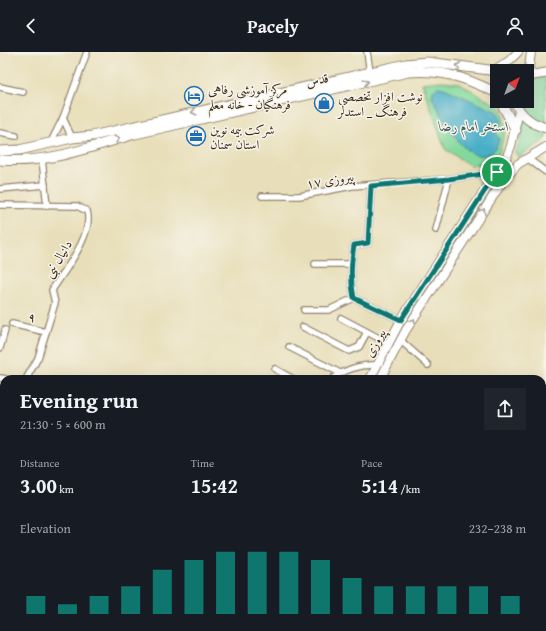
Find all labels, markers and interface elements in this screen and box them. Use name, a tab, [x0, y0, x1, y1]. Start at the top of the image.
text: Pacely	[247, 13, 299, 40]
icon: back	[20, 15, 42, 37]
icon: person	[504, 15, 526, 37]
one-way arrow	[455, 62, 461, 71]
north arrow	[490, 64, 534, 108]
map controls	[490, 64, 534, 108]
street label: قدس	[304, 68, 330, 92]
one-way arrow	[363, 78, 370, 86]
place label: مرکز آموزشی رفاهی فرهنگیان - خانه معلم	[208, 80, 291, 118]
hotel icon: مرکز آموزشی رفاهی فرهنگیان - خانه معلم	[183, 85, 205, 107]
place label: نوشت افزار تخصصی فرهنگ _ استدلر	[336, 87, 423, 121]
shop icon: نوشت افزار تخصصی فرهنگ _ استدلر	[313, 92, 335, 114]
one-way arrow	[191, 108, 197, 116]
water label: استخر امام رضا	[437, 116, 509, 139]
place label: شرکت بیمه نوین استان سمنان	[210, 120, 274, 154]
office icon: شرکت بیمه نوین استان سمنان	[185, 125, 207, 147]
one-way arrow	[113, 135, 120, 144]
pin	[480, 155, 514, 189]
icon: arrive	[486, 161, 508, 183]
street label: پیروزی ۱۷	[305, 167, 356, 193]
one-way arrow	[478, 208, 486, 215]
street label: دانیال نبی	[39, 236, 77, 282]
street label: ۹	[26, 307, 38, 327]
one-way arrow	[408, 318, 415, 325]
street label: پیروزی	[359, 325, 391, 361]
text: Evening run	[20, 384, 138, 416]
button: share	[484, 388, 526, 430]
text: 21:30 · 5 × 600 m	[20, 415, 106, 434]
text: Distance	[20, 455, 59, 471]
text: Time	[191, 455, 214, 471]
text: Pace	[361, 455, 382, 471]
text: 3.00	[20, 471, 57, 500]
text: 15:42	[191, 471, 238, 500]
text: 5:14	[361, 471, 398, 500]
text: km	[57, 481, 74, 497]
text: /km	[398, 481, 420, 497]
text: Elevation	[20, 519, 71, 538]
text: 232–238 m	[469, 519, 526, 538]

